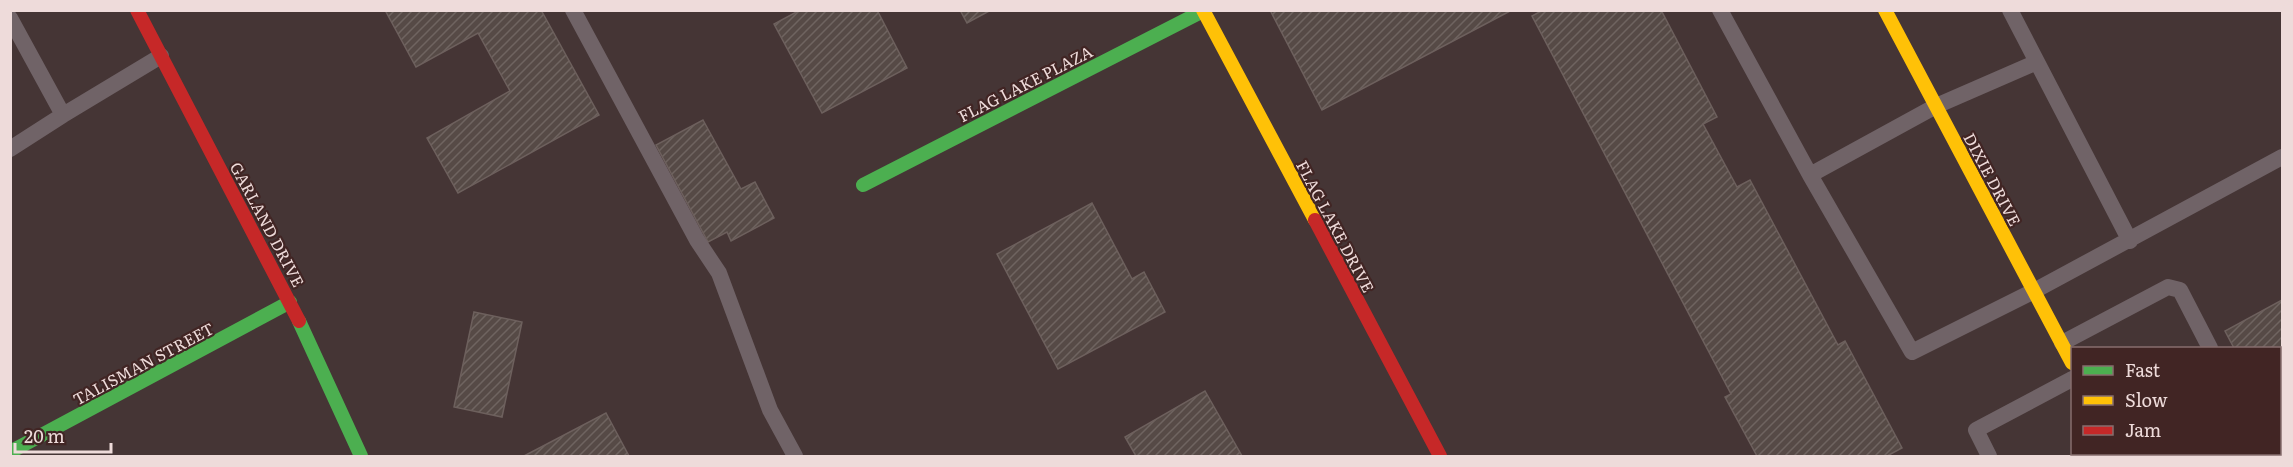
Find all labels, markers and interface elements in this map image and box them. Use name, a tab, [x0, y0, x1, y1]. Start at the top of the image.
street label: FLAG LAKE PLAZA	[954, 39, 1097, 127]
street label: DIXIE DRIVE	[1958, 128, 2028, 230]
street label: FLAG LAKE DRIVE	[1291, 156, 1381, 296]
street label: GARLAND DRIVE	[225, 157, 311, 291]
street label: TALISMAN STREET	[68, 315, 218, 410]
legend	[2071, 347, 2281, 455]
text: Fast	[2125, 356, 2161, 383]
text: Slow	[2125, 386, 2168, 413]
scale bar	[15, 416, 111, 454]
text: Jam	[2125, 416, 2161, 443]
text: 20 m	[24, 422, 65, 449]

